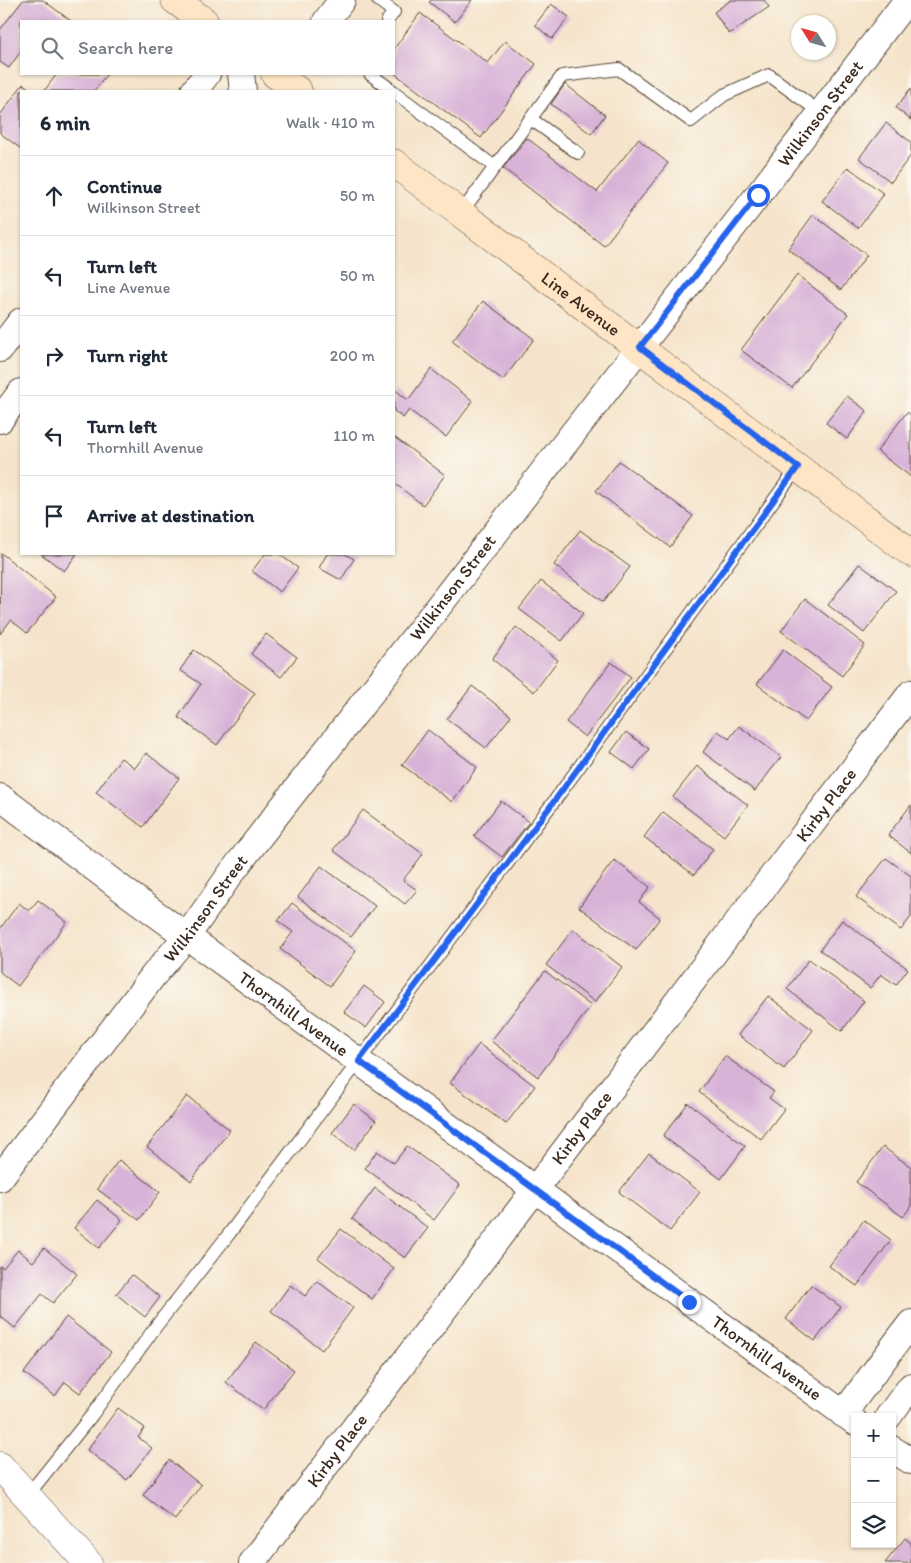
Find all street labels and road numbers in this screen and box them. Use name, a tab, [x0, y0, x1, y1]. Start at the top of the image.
street label: Wilkinson Street	[773, 56, 868, 171]
street label: Line Avenue	[537, 267, 625, 341]
street label: Wilkinson Street	[405, 530, 501, 645]
street label: Kirby Place	[791, 764, 861, 846]
street label: Wilkinson Street	[159, 850, 252, 967]
street label: Thornhill Avenue	[234, 966, 353, 1061]
street label: Kirby Place	[547, 1087, 617, 1169]
street label: Thornhill Avenue	[707, 1310, 826, 1405]
street label: Kirby Place	[302, 1409, 372, 1492]

